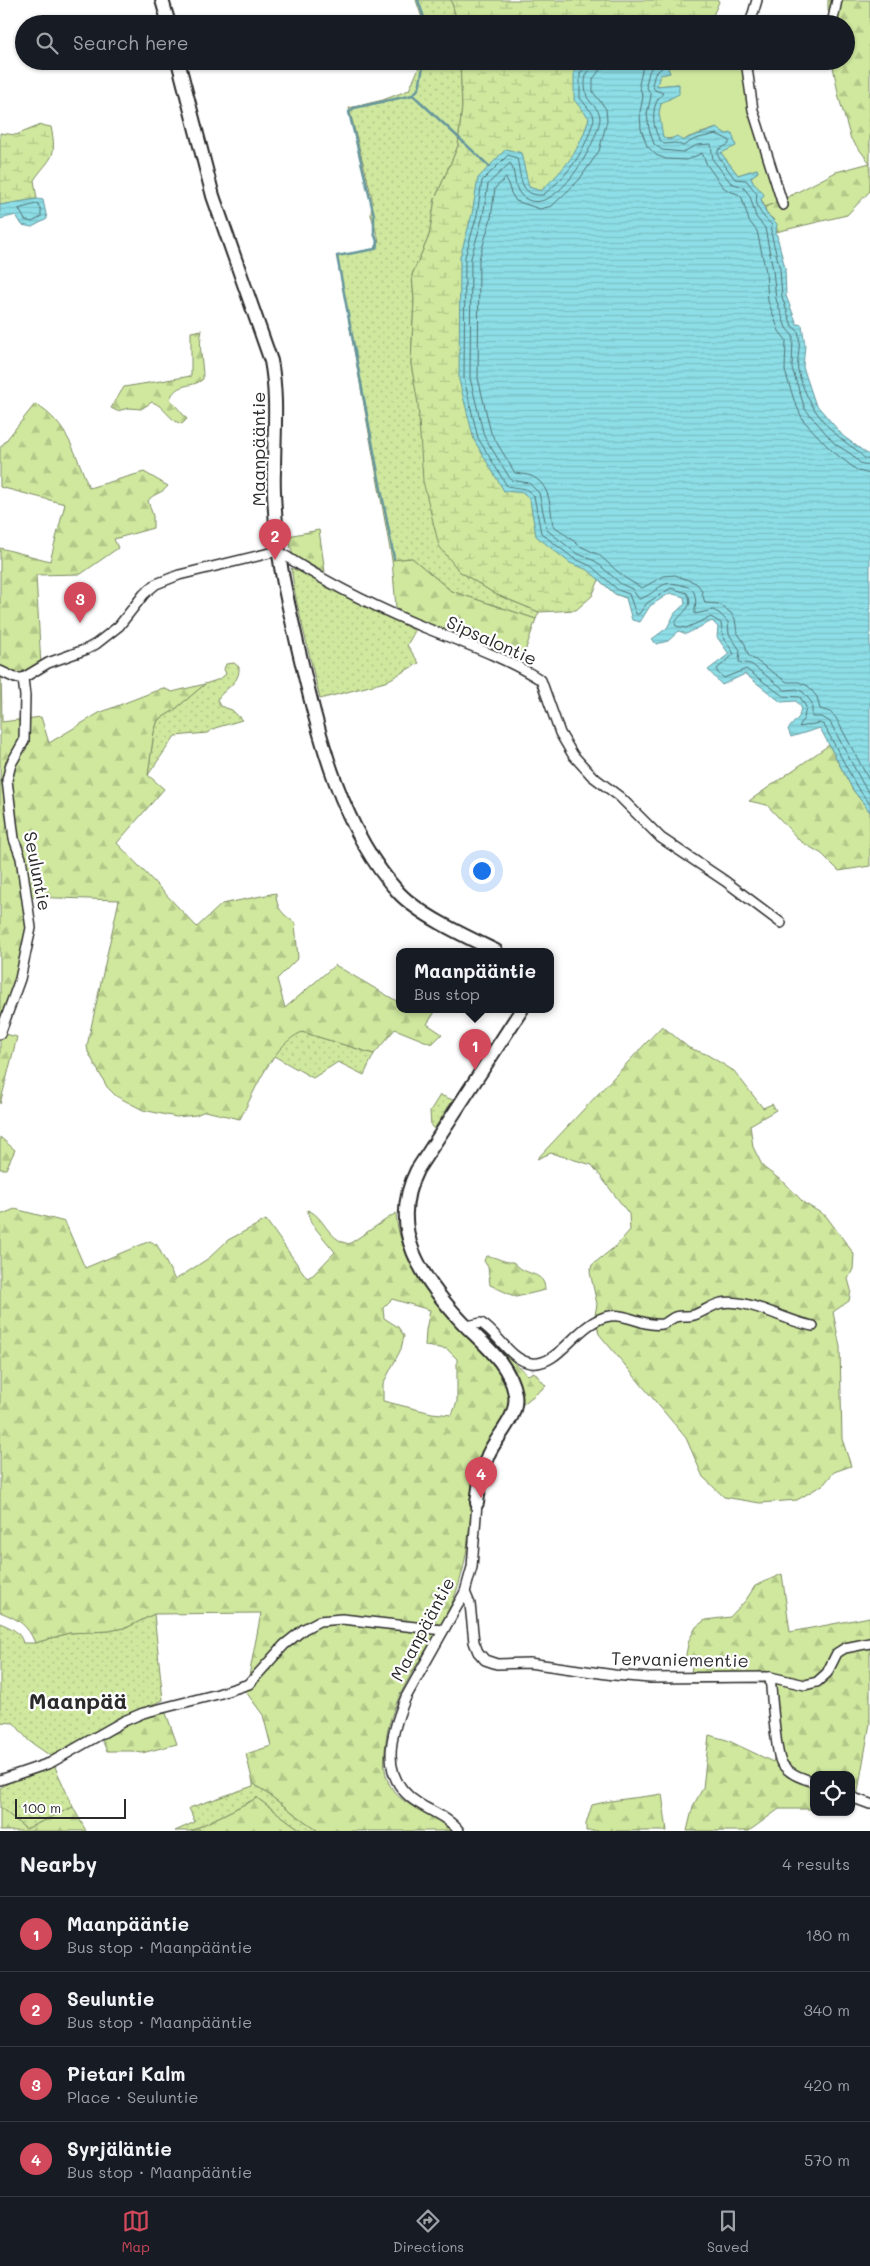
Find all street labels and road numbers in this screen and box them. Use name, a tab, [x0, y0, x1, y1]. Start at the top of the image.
street label: Maanpääntie	[246, 392, 270, 506]
street label: Sipsalontie	[443, 609, 541, 671]
street label: Seuluntie	[19, 829, 57, 913]
street label: Maanpääntie	[384, 1573, 460, 1685]
street label: Tervaniementie	[611, 1646, 749, 1672]

